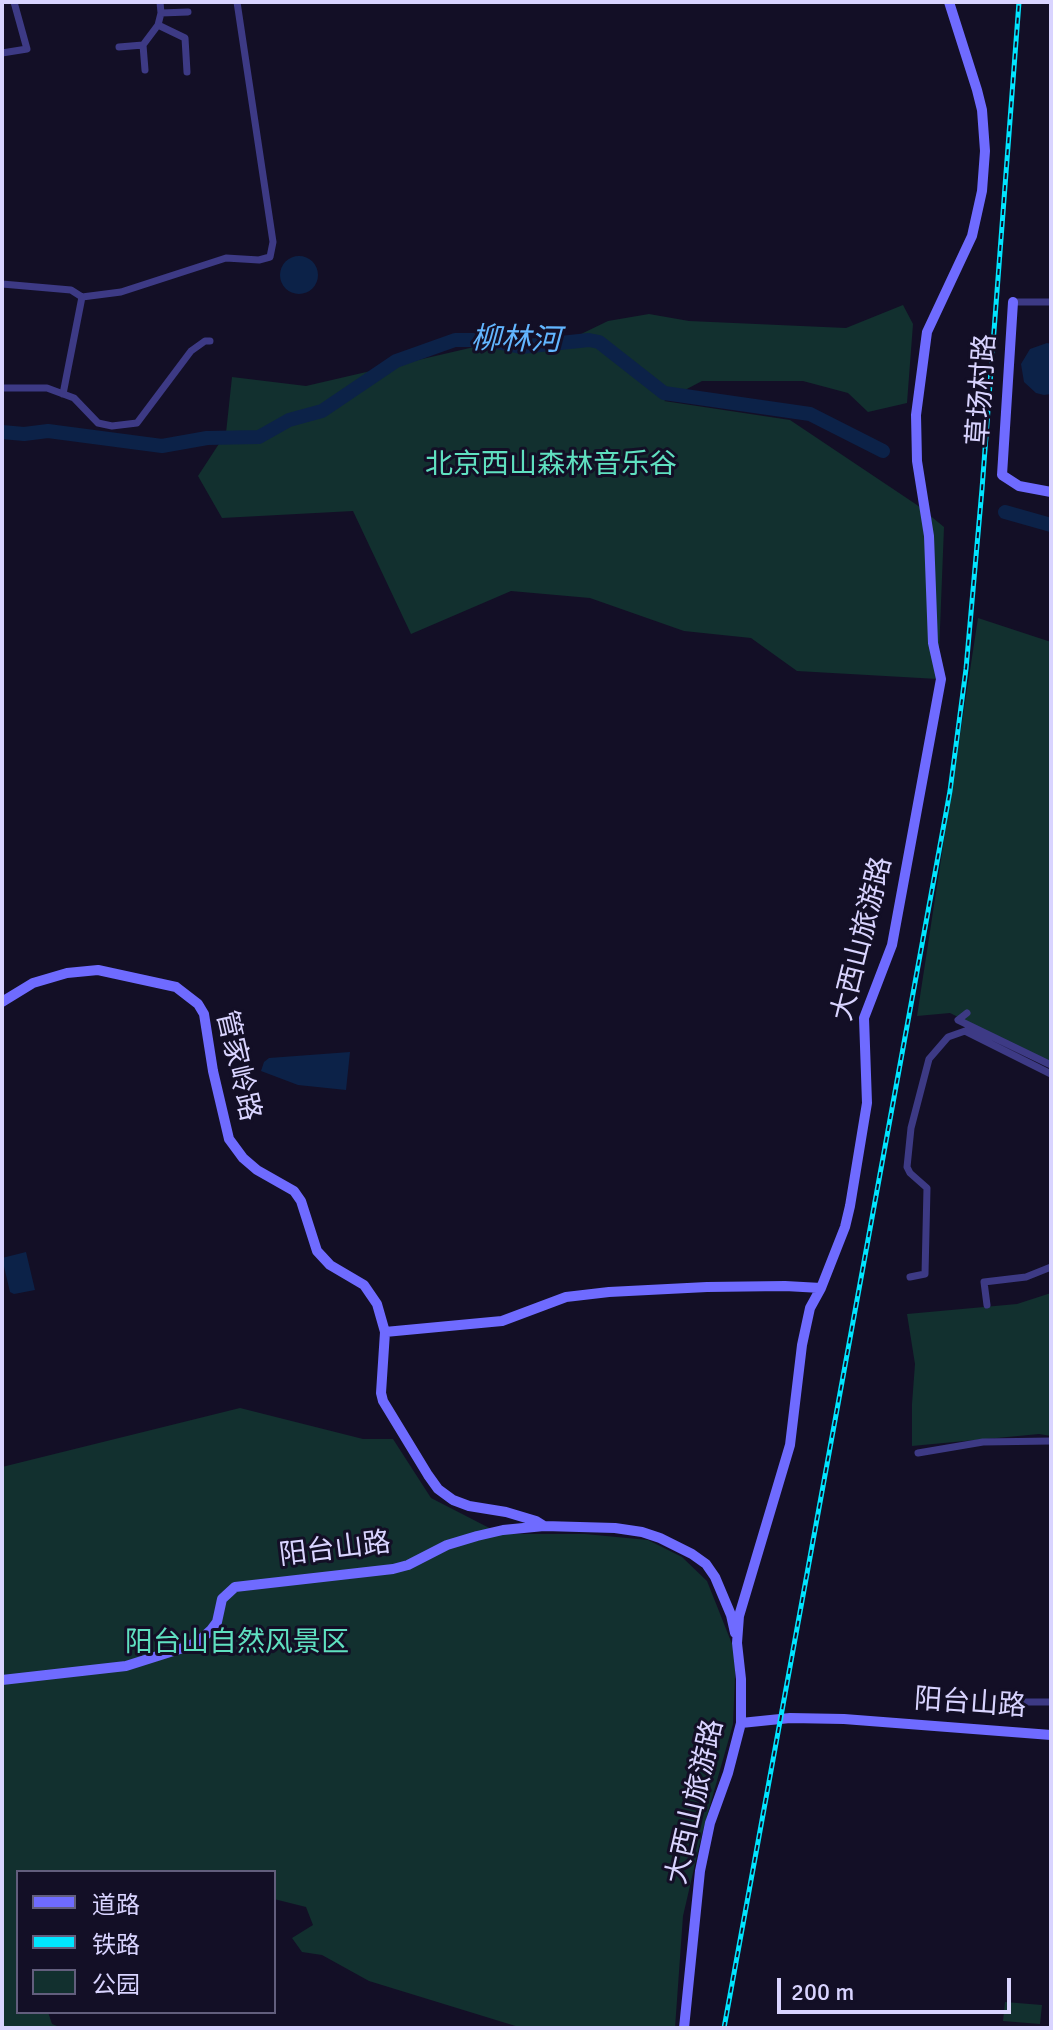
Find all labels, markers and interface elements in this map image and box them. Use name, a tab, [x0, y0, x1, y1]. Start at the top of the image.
water label: 柳林河	[471, 322, 561, 360]
street label: 草场村路	[962, 333, 1004, 447]
park label: 北京西山森林音乐谷	[425, 449, 677, 483]
street label: 大西山旅游路	[826, 853, 900, 1025]
street label: 管家岭路	[208, 1008, 266, 1124]
street label: 阳台山路	[277, 1527, 393, 1573]
park label: 阳台山自然风景区	[125, 1627, 349, 1661]
street label: 阳台山路	[913, 1683, 1027, 1725]
street label: 大西山旅游路	[661, 1716, 731, 1888]
legend	[16, 1870, 276, 2014]
text: 道路	[92, 1890, 140, 1920]
text: 铁路	[92, 1930, 140, 1960]
scale bar	[781, 1962, 1015, 2012]
text: 公园	[92, 1970, 140, 2000]
text: 200 m	[791, 1977, 854, 2007]

